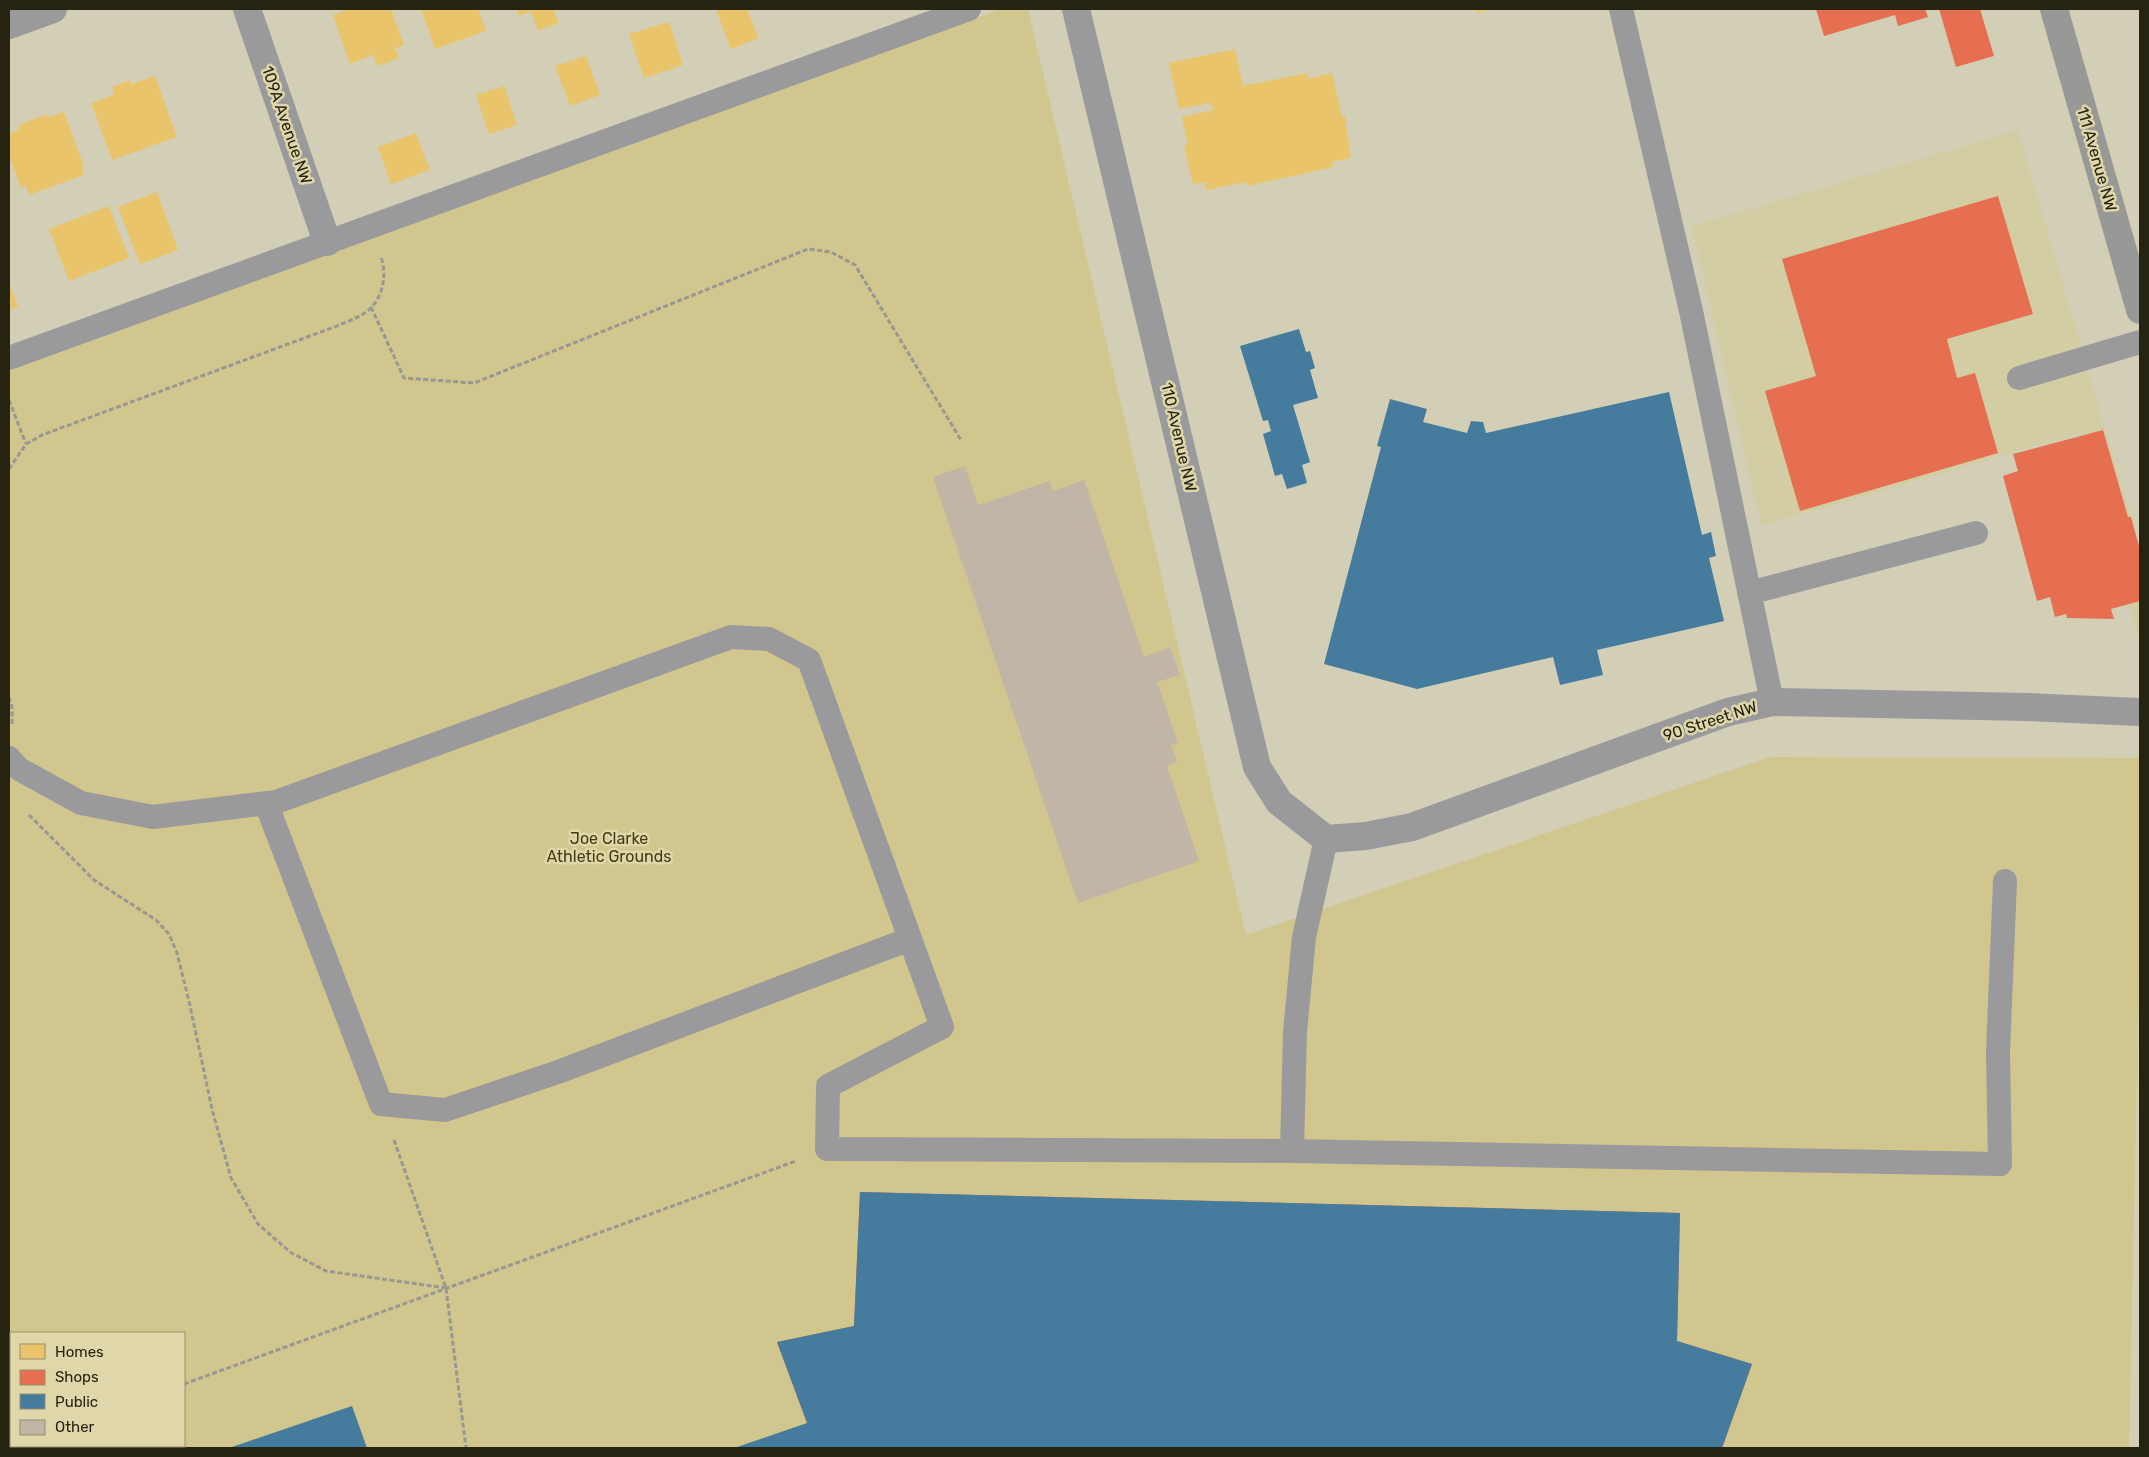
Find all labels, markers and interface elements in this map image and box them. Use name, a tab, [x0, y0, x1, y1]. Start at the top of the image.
street label: 109A Avenue NW	[258, 63, 316, 187]
street label: 111 Avenue NW	[2073, 105, 2121, 214]
street label: 110 Avenue NW	[1157, 381, 1201, 494]
street label: 90 Street NW	[1661, 697, 1760, 745]
park label: Joe Clarke Athletic Grounds	[547, 829, 671, 866]
legend	[10, 1332, 185, 1447]
text: Homes	[55, 1343, 104, 1361]
text: Shops	[55, 1368, 99, 1386]
text: Public	[55, 1393, 98, 1411]
text: Other	[55, 1418, 95, 1436]

